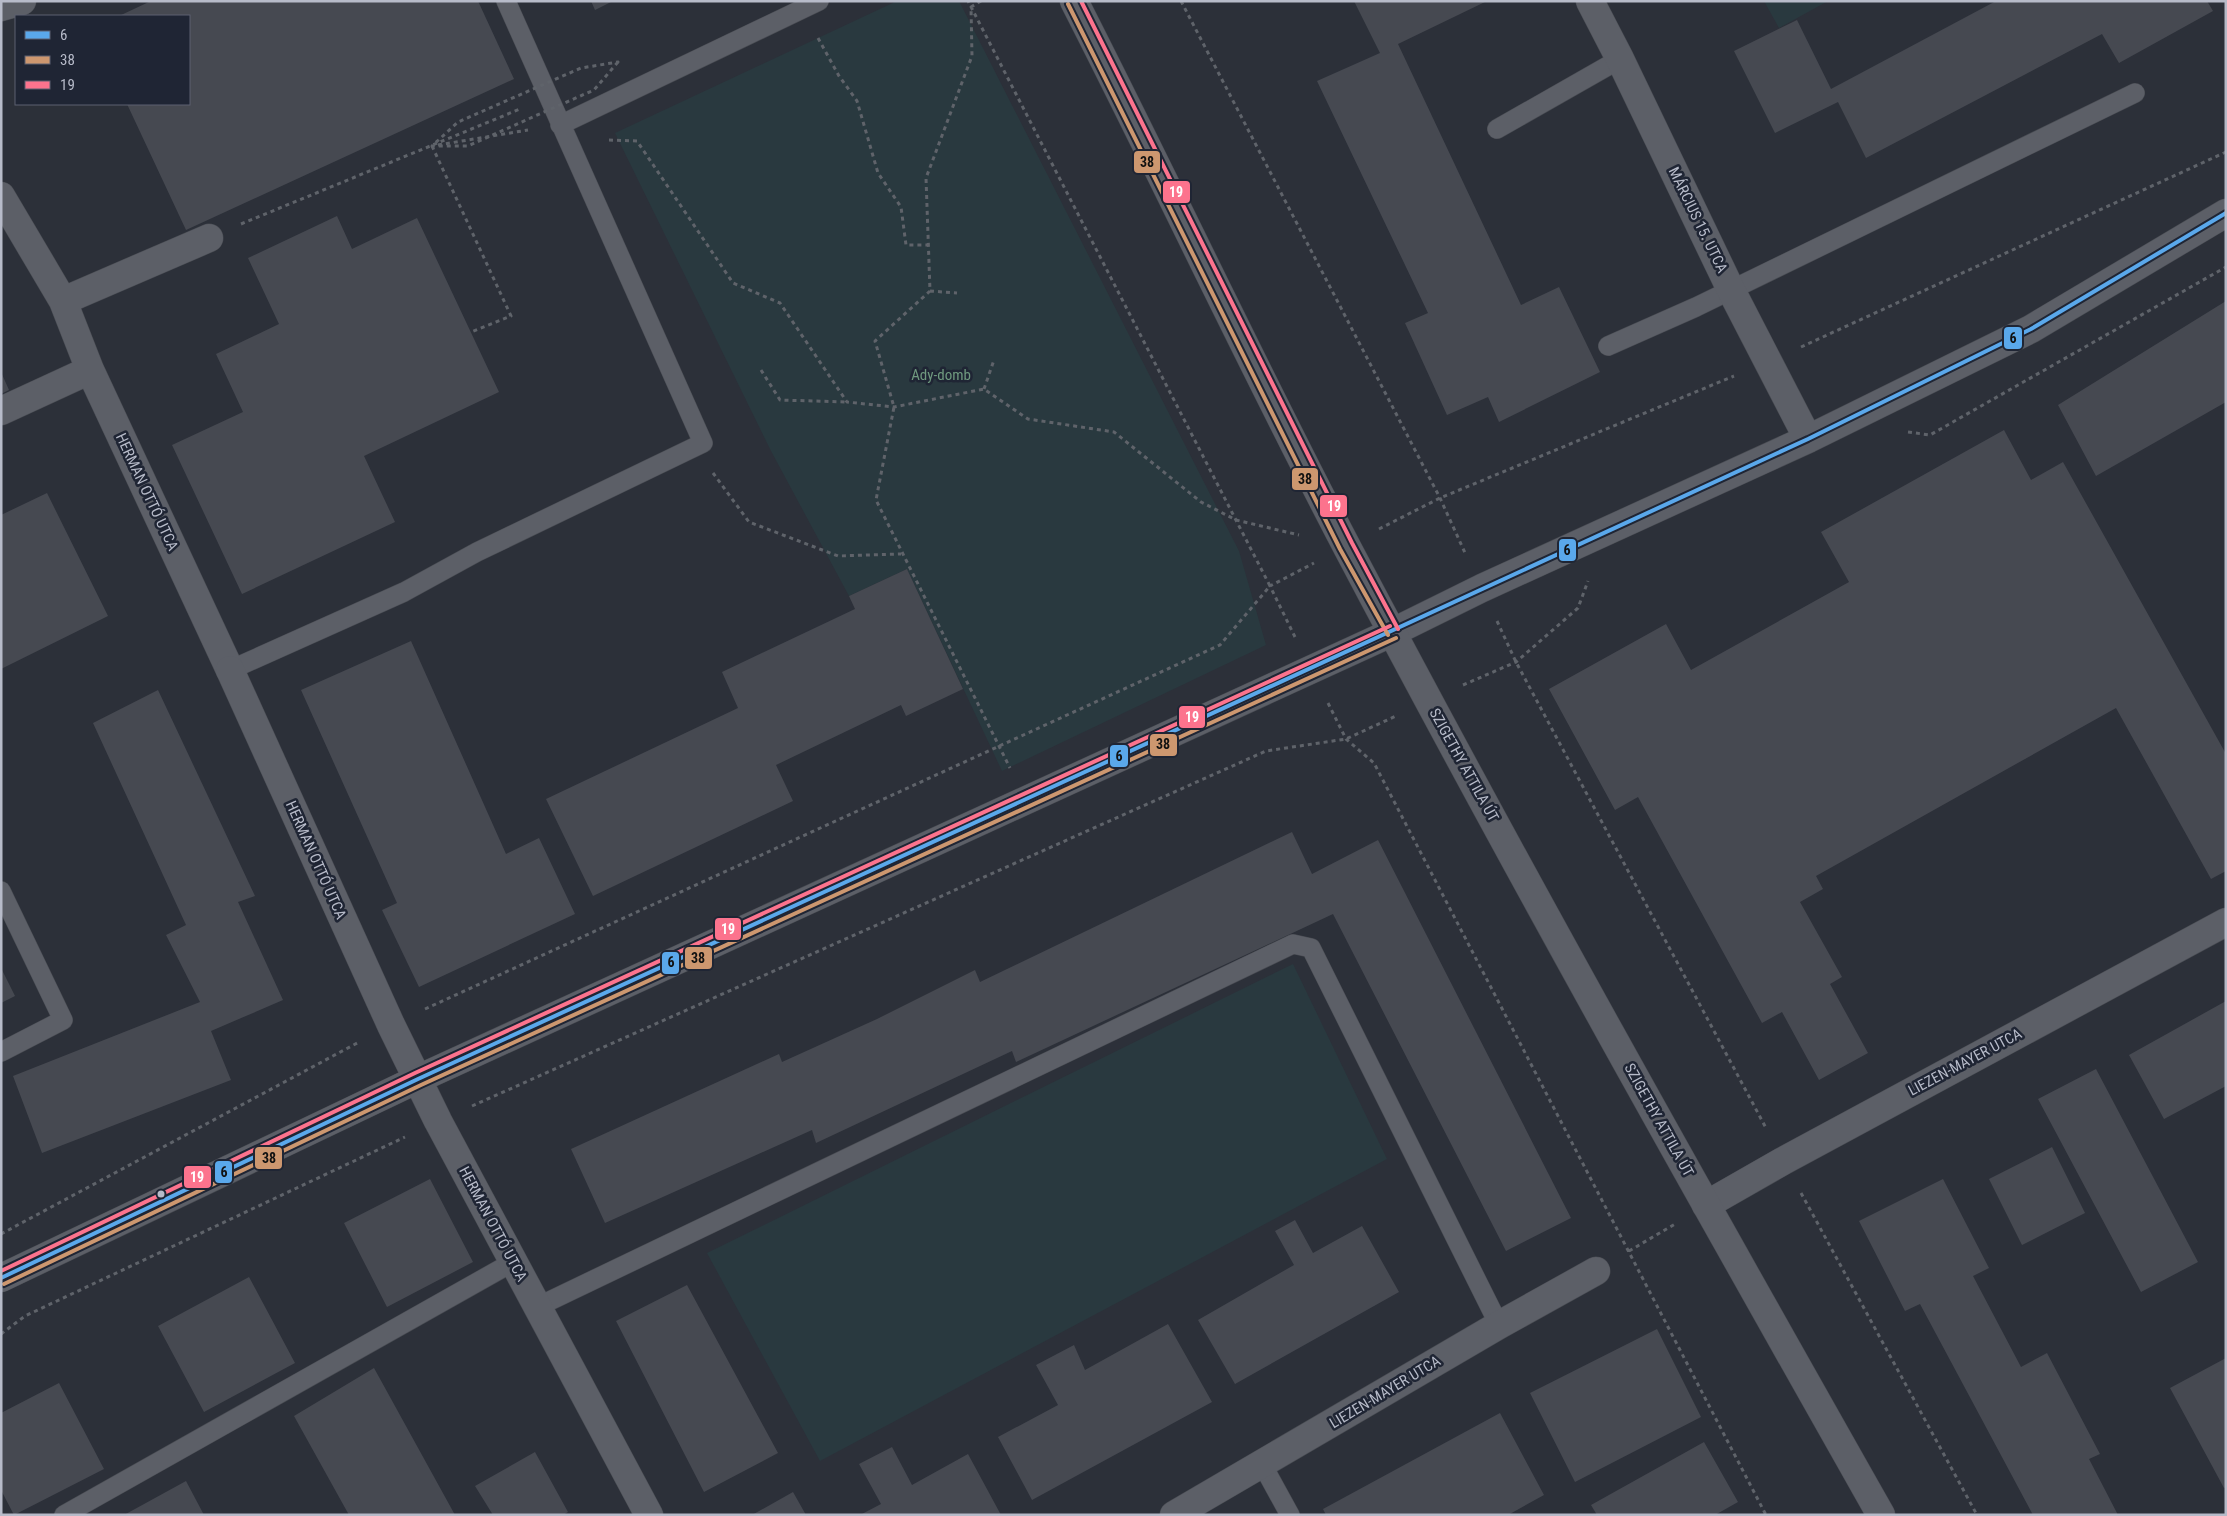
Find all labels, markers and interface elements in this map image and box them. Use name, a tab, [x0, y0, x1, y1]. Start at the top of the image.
legend	[15, 15, 190, 105]
text: 6	[60, 26, 67, 44]
text: 38	[60, 51, 75, 69]
text: 19	[60, 76, 75, 94]
line badge: 38	[1133, 150, 1161, 174]
text: 38	[1140, 154, 1154, 170]
street label: MÁRCIUS 15. UTCA	[1665, 164, 1732, 276]
line badge: 19	[1162, 180, 1191, 204]
text: 19	[1169, 184, 1183, 200]
line badge: 6	[2003, 326, 2023, 350]
text: 6	[2009, 330, 2017, 346]
park label: Ady-domb	[911, 366, 971, 384]
street label: HERMAN OTTÓ UTCA	[112, 430, 182, 554]
line badge: 38	[1291, 467, 1319, 491]
text: 38	[1298, 471, 1312, 487]
line badge: 19	[1319, 494, 1348, 518]
text: 19	[1327, 498, 1341, 514]
line badge: 6	[1558, 538, 1577, 562]
text: 6	[1563, 542, 1571, 558]
line badge: 19	[1178, 705, 1206, 729]
street label: SZIGETHY ATTILA ÚT	[1425, 705, 1503, 825]
text: 19	[1185, 709, 1199, 725]
line badge: 38	[1149, 733, 1178, 757]
text: 38	[1156, 736, 1170, 752]
line badge: 6	[1109, 744, 1129, 768]
text: 6	[1115, 748, 1123, 764]
street label: HERMAN OTTÓ UTCA	[282, 798, 350, 922]
line badge: 19	[714, 917, 742, 941]
text: 19	[721, 921, 735, 937]
line badge: 38	[684, 946, 713, 970]
text: 38	[691, 950, 705, 966]
line badge: 6	[661, 951, 680, 975]
text: 6	[667, 954, 675, 970]
street label: LIEZEN-MAYER UTCA	[1905, 1024, 2025, 1100]
street label: SZIGETHY ATTILA ÚT	[1620, 1060, 1698, 1180]
line badge: 38	[254, 1146, 283, 1170]
text: 38	[262, 1150, 276, 1166]
line badge: 6	[214, 1160, 233, 1184]
street label: HERMAN OTTÓ UTCA	[455, 1163, 531, 1285]
text: 6	[220, 1164, 228, 1180]
line badge: 19	[183, 1165, 212, 1189]
text: 19	[190, 1169, 204, 1185]
unlabelled marker	[156, 1189, 166, 1199]
street label: LIEZEN-MAYER UTCA	[1326, 1352, 1444, 1432]

